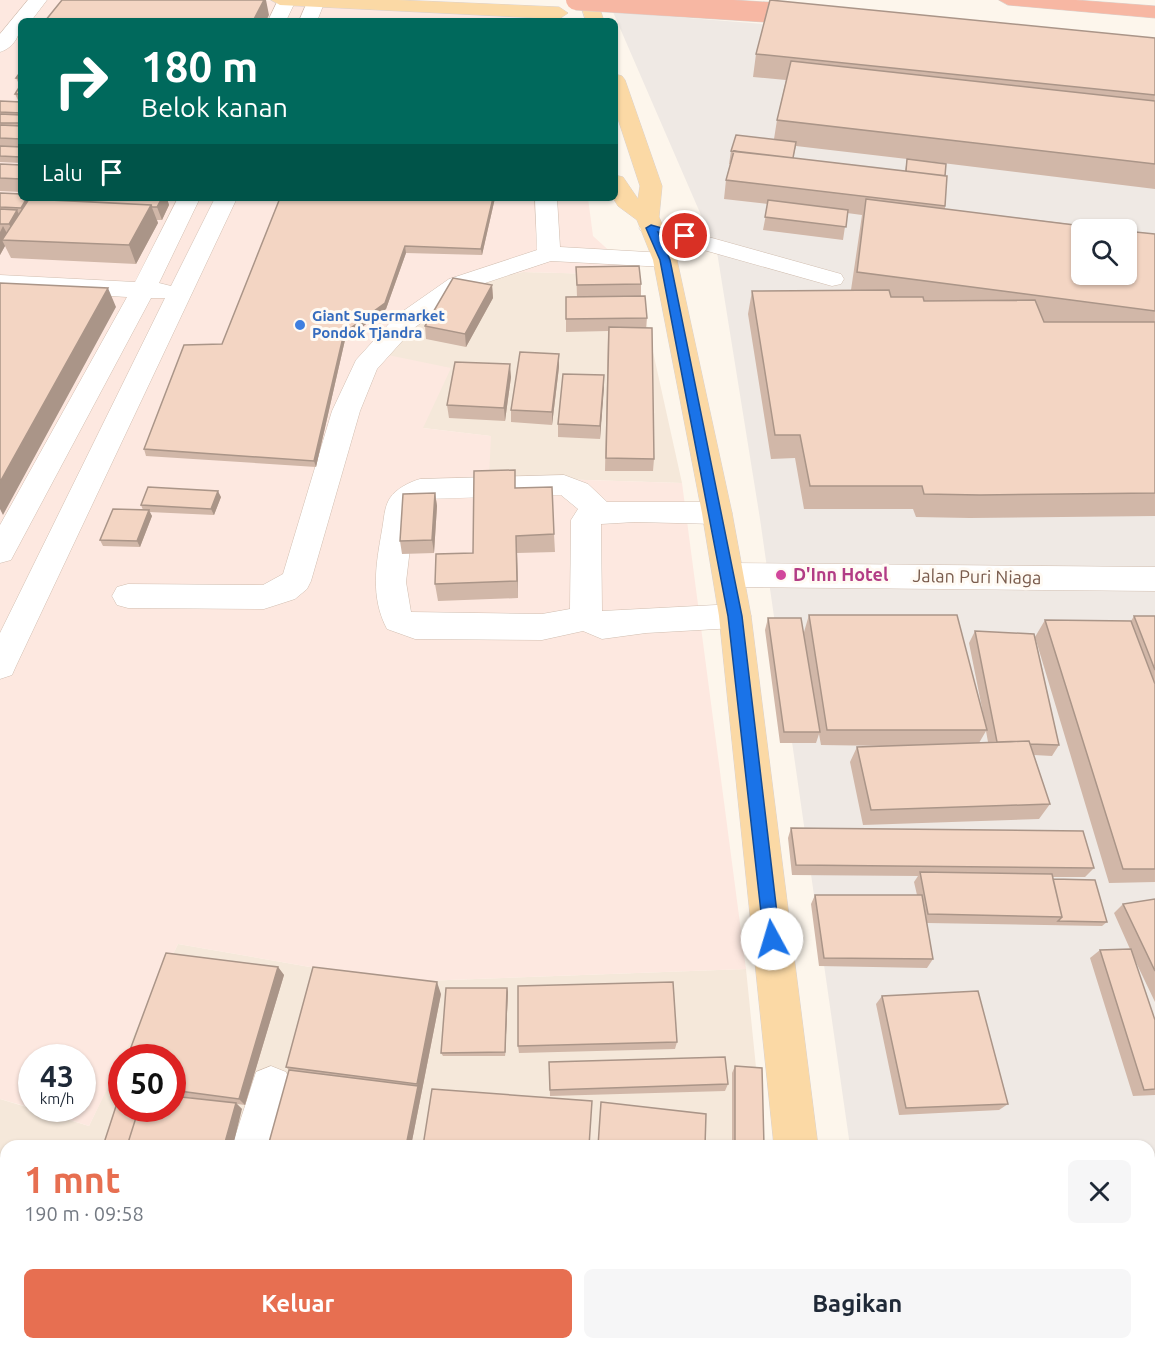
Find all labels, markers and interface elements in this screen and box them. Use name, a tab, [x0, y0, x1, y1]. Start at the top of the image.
icon: right	[42, 42, 120, 120]
text: 180 m	[141, 43, 258, 90]
text: Belok kanan	[141, 92, 288, 122]
icon: arrive	[95, 156, 128, 189]
text: Lalu	[42, 160, 83, 185]
pin	[659, 210, 710, 261]
icon: arrive	[668, 219, 701, 252]
map controls	[1071, 219, 1137, 285]
button: search	[1071, 219, 1137, 285]
place label: Giant Supermarket Pondok Tjandra	[312, 307, 445, 341]
marker: Giant Supermarket Pondok Tjandra	[293, 318, 307, 332]
place label: D'Inn Hotel	[793, 564, 889, 584]
street label: Jalan Puri Niaga	[912, 565, 1042, 587]
marker: D'Inn Hotel	[774, 568, 788, 582]
position arrow	[740, 907, 804, 971]
speed limit sign: 50	[108, 1044, 186, 1122]
text: 43	[40, 1059, 74, 1093]
text: km/h	[40, 1090, 74, 1107]
text: 1 mnt	[24, 1159, 120, 1200]
button: close	[1068, 1160, 1131, 1223]
text: 190 m · 09:58	[24, 1202, 144, 1225]
button: Keluar	[24, 1269, 572, 1338]
button: Bagikan	[584, 1269, 1131, 1338]

